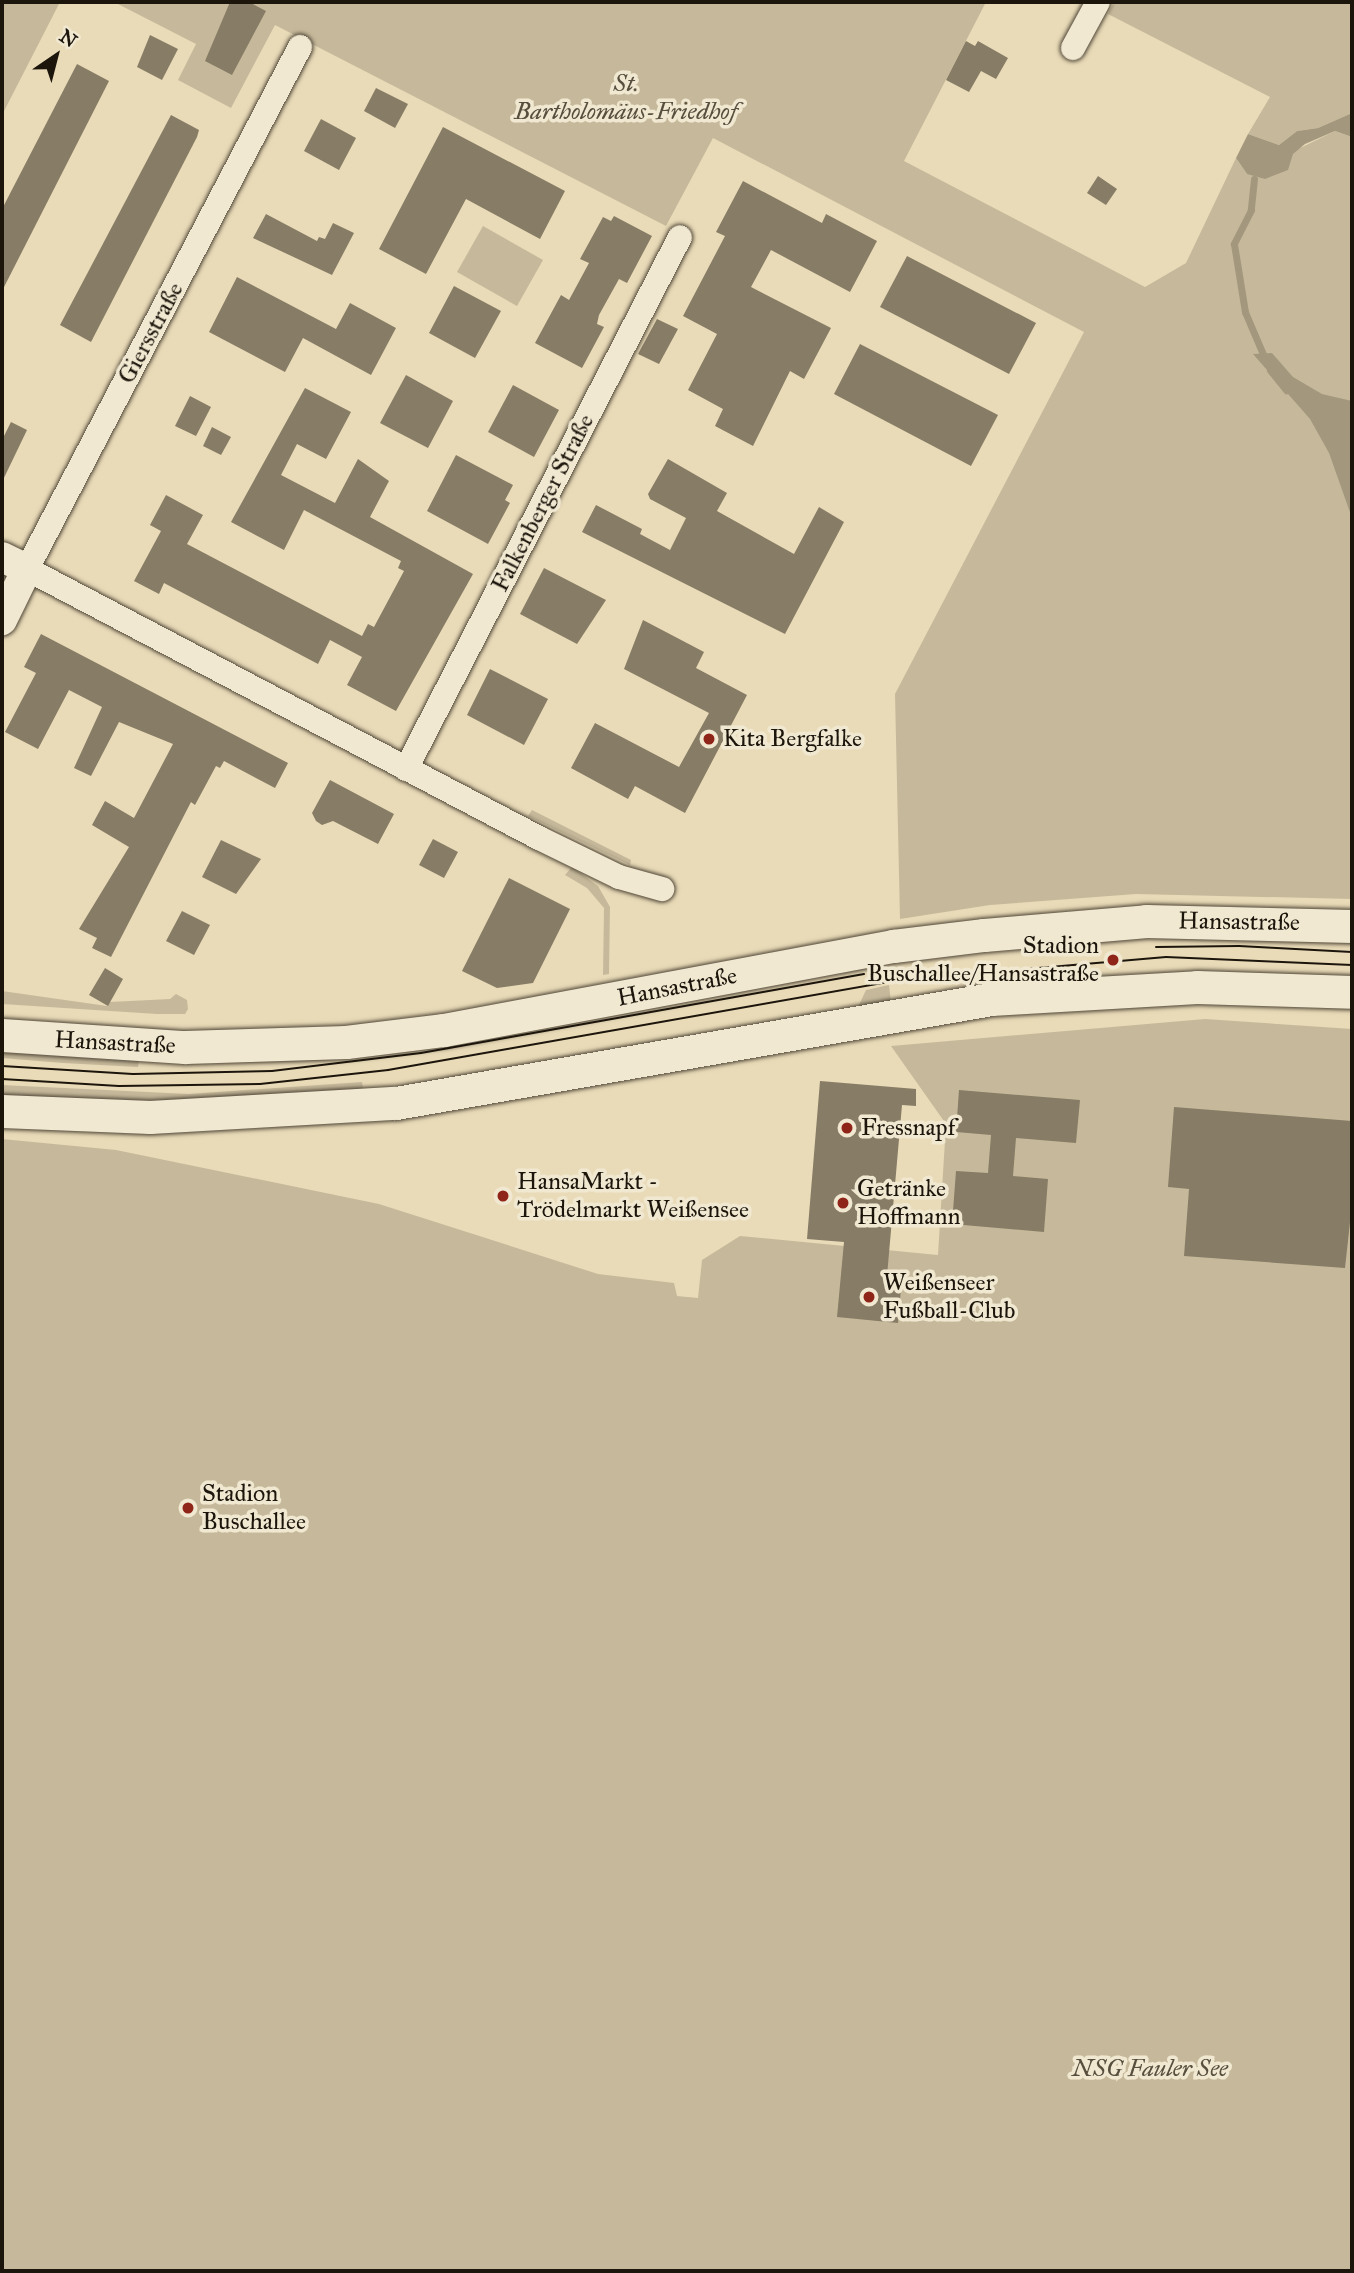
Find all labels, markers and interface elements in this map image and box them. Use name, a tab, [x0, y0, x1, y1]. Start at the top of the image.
north arrow	[21, 21, 91, 91]
text: N	[55, 24, 82, 52]
park label: St. Bartholomäus-Friedhof	[514, 70, 738, 126]
street label: Giersstraße	[112, 277, 190, 389]
street label: Falkenberger Straße	[486, 409, 600, 597]
place label: Kita Bergfalke	[723, 725, 862, 753]
marker: Kita Bergfalke	[701, 731, 717, 747]
street label: Hansastraße	[1178, 907, 1300, 937]
place label: Stadion Buschallee/Hansastraße	[867, 932, 1099, 988]
marker: Stadion Buschallee/Hansastraße	[1105, 952, 1121, 968]
street label: Hansastraße	[615, 961, 739, 1013]
street label: Hansastraße	[54, 1025, 176, 1061]
place label: Fressnapf	[861, 1114, 956, 1142]
marker: Fressnapf	[839, 1120, 855, 1136]
place label: HansaMarkt - Trödelmarkt Weißensee	[517, 1168, 749, 1224]
place label: Getränke Hoffmann	[857, 1175, 960, 1231]
marker: HansaMarkt - Trödelmarkt Weißensee	[495, 1188, 511, 1204]
marker: Getränke Hoffmann	[835, 1195, 851, 1211]
place label: Weißenseer Fußball-Club	[883, 1269, 1015, 1325]
marker: Weißenseer Fußball-Club	[861, 1289, 877, 1305]
place label: Stadion Buschallee	[202, 1480, 306, 1536]
marker: Stadion Buschallee	[180, 1500, 196, 1516]
park label: NSG Fauler See	[1072, 2055, 1228, 2083]

